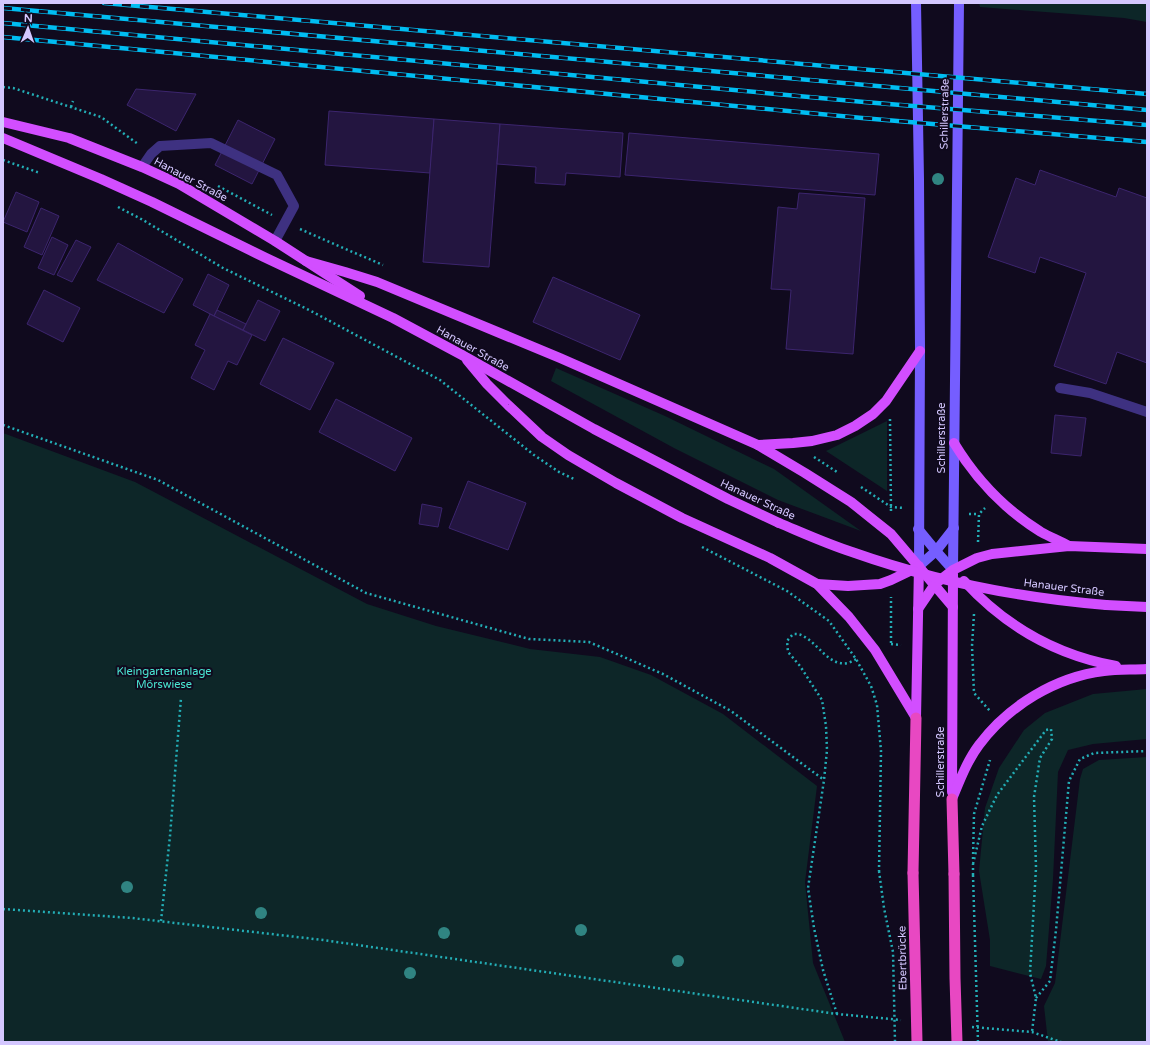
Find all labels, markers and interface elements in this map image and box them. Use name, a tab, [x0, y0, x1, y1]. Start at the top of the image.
north arrow	[8, 8, 48, 48]
text: N	[24, 12, 33, 25]
street label: Schillerstraße	[937, 79, 952, 149]
street label: Hanauer Straße	[152, 155, 230, 204]
street label: Hanauer Straße	[434, 323, 511, 374]
street label: Schillerstraße	[935, 403, 948, 473]
street label: Hanauer Straße	[718, 476, 797, 523]
street label: Hanauer Straße	[1023, 576, 1105, 599]
park label: Kleingartenanlage Mörswiese	[116, 665, 212, 691]
street label: Schillerstraße	[934, 727, 947, 797]
street label: Ebertbrücke	[895, 926, 910, 990]

